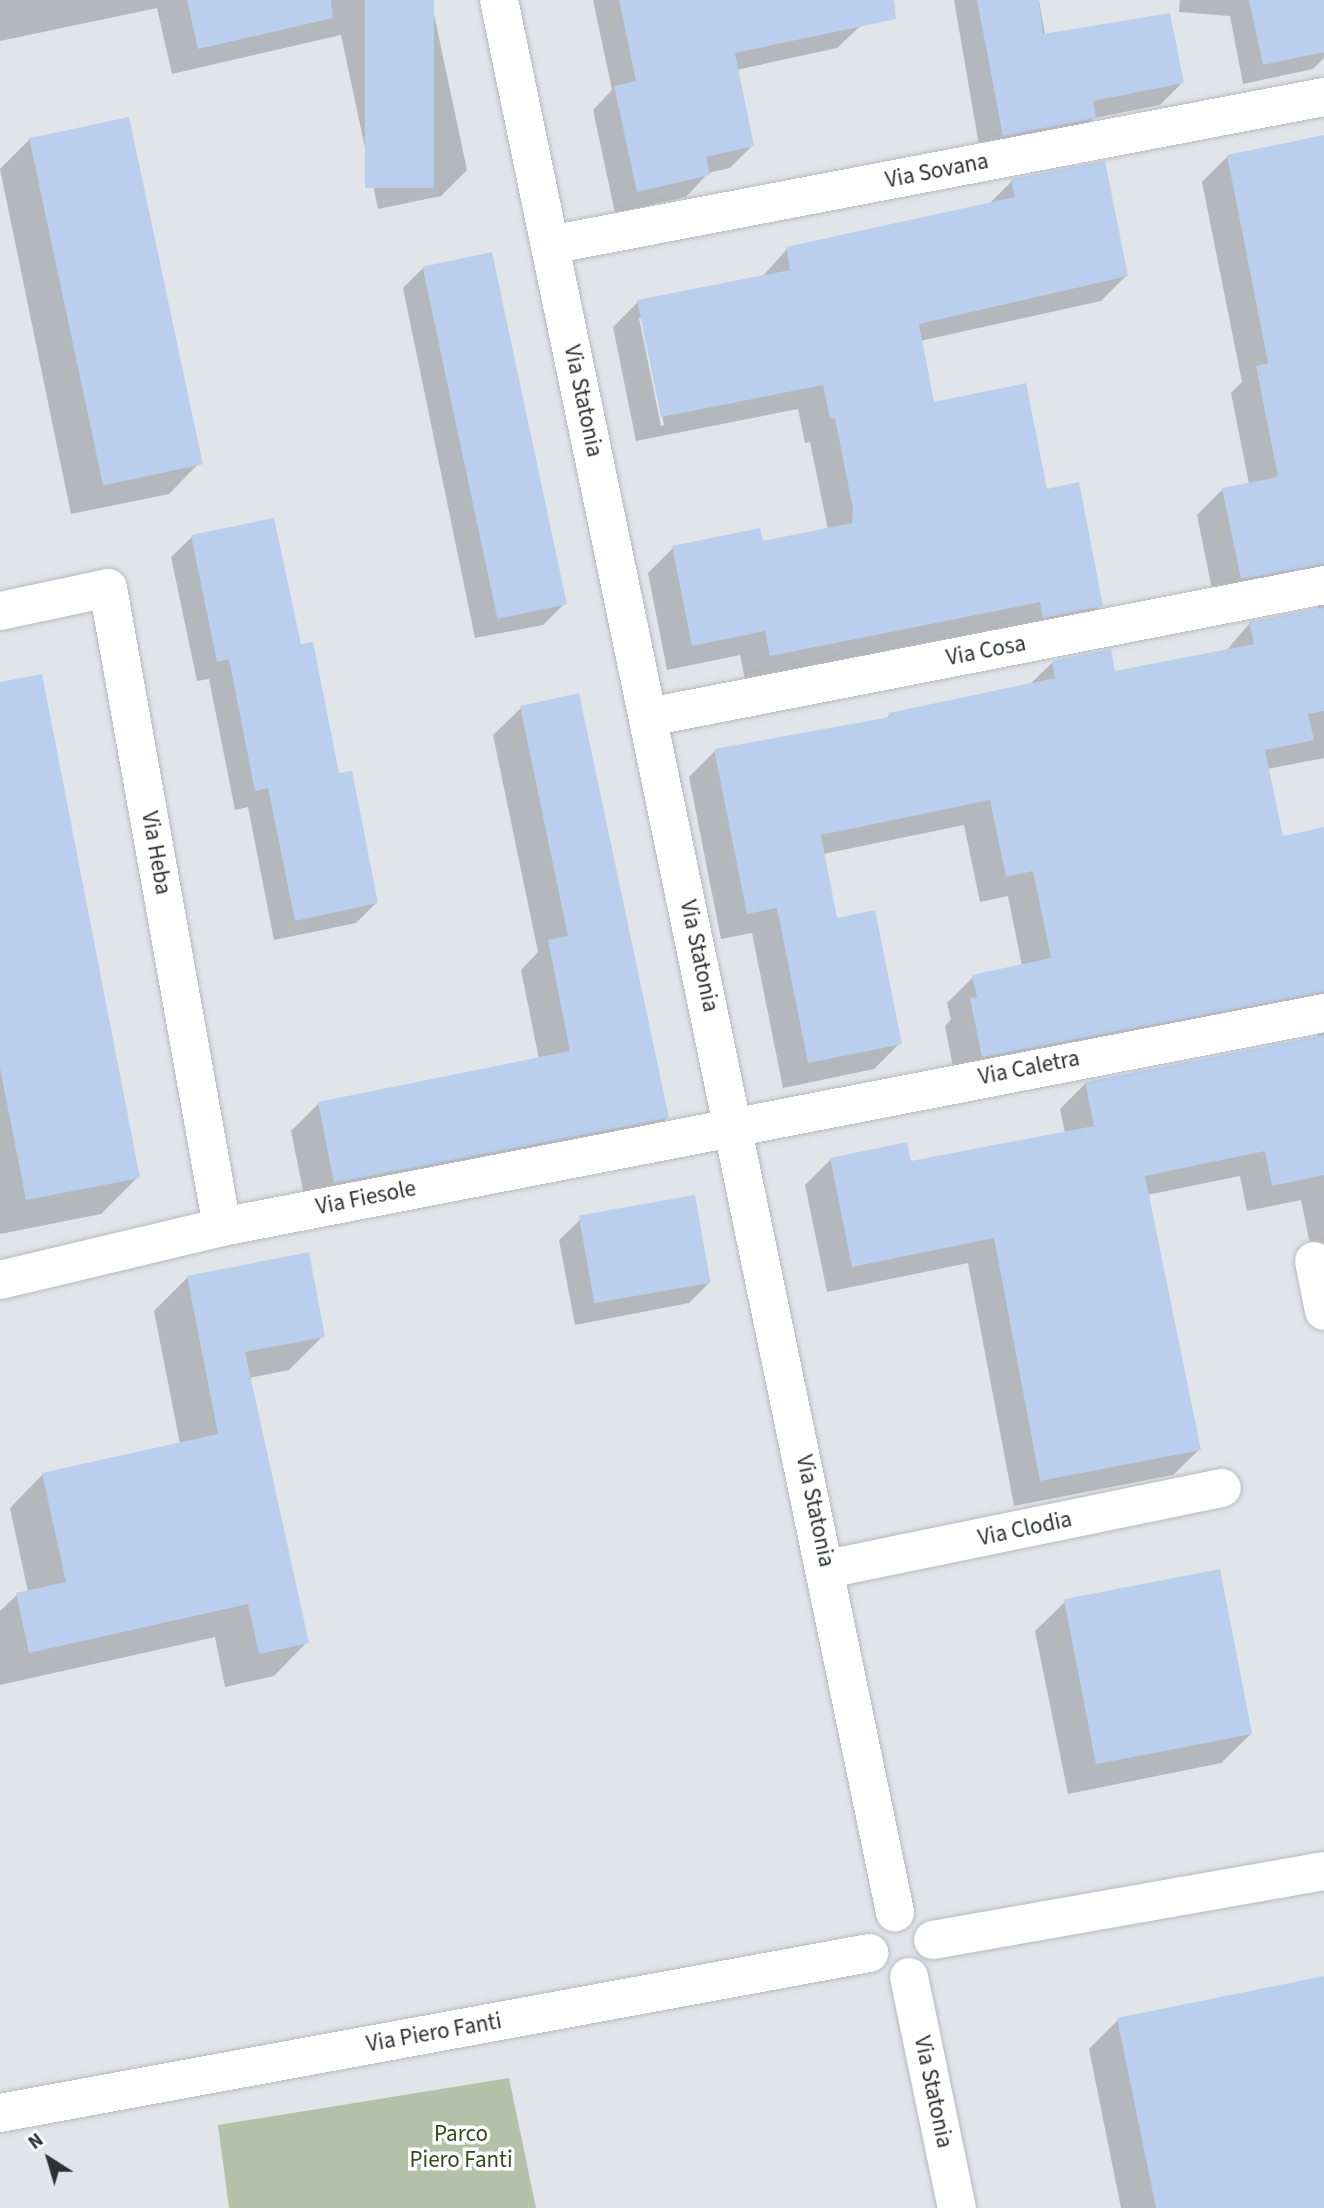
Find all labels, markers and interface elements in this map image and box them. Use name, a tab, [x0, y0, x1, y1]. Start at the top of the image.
street label: Via Sovana	[883, 147, 991, 195]
street label: Via Statonia	[558, 342, 608, 460]
street label: Via Cosa	[944, 630, 1028, 672]
street label: Via Heba	[135, 809, 177, 897]
street label: Via Statonia	[674, 897, 724, 1015]
street label: Via Caletra	[976, 1045, 1082, 1091]
street label: Via Fiesole	[314, 1175, 418, 1221]
street label: Via Statonia	[790, 1452, 840, 1570]
street label: Via Clodia	[976, 1506, 1074, 1552]
street label: Via Piero Fanti	[364, 2008, 504, 2058]
street label: Via Statonia	[908, 2033, 958, 2151]
park label: Parco Piero Fanti	[409, 2120, 513, 2174]
north arrow	[14, 2124, 84, 2194]
text: N	[23, 2127, 49, 2156]

